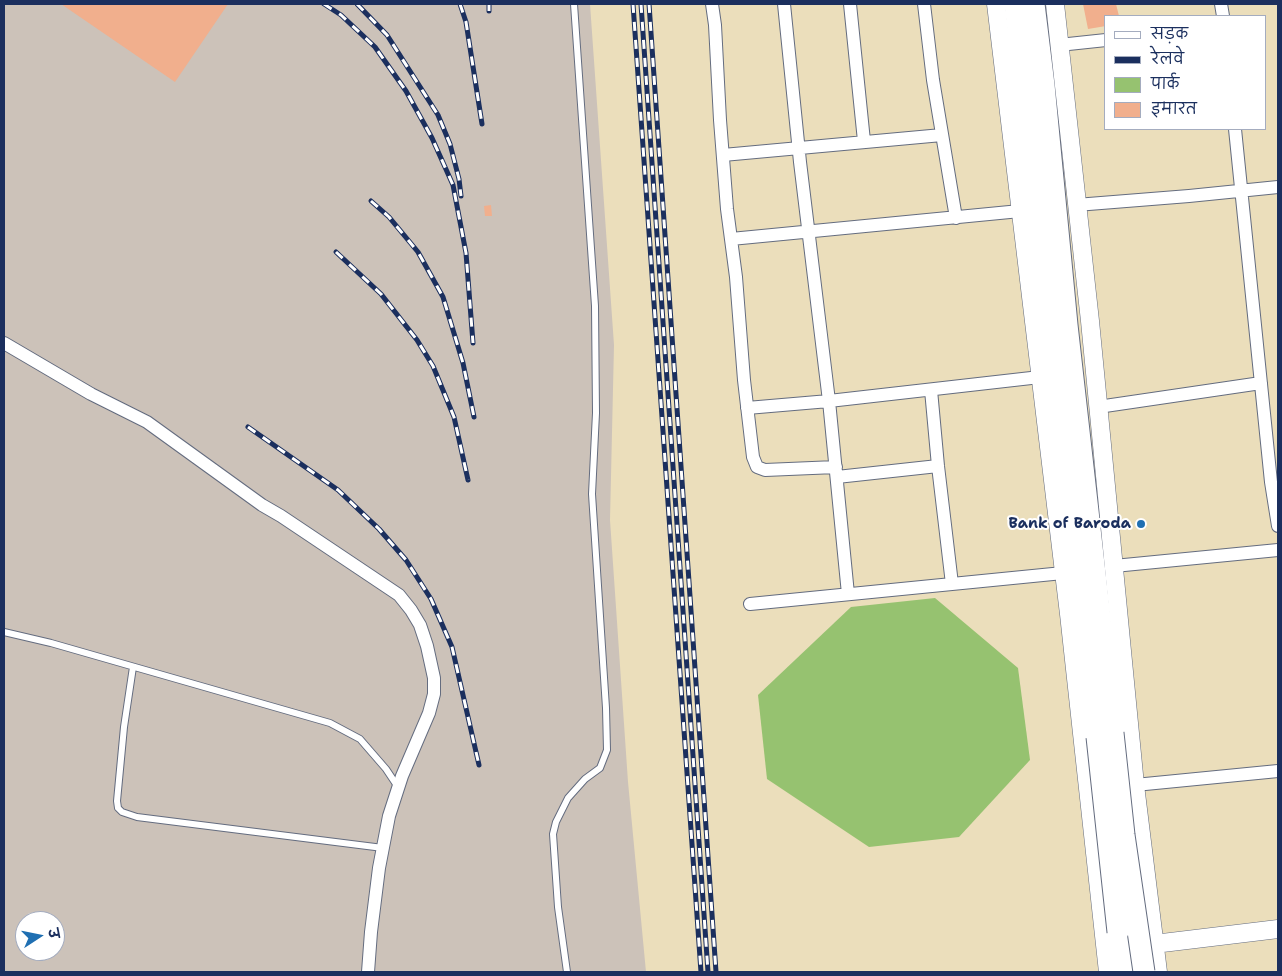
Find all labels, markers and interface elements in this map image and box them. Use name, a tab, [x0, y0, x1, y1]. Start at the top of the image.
legend	[1104, 15, 1267, 130]
text: सड़क	[1151, 24, 1188, 44]
text: रेलवे	[1151, 49, 1184, 69]
text: पार्क	[1151, 74, 1179, 94]
text: इमारत	[1151, 99, 1197, 119]
place label: Bank of Baroda	[1008, 515, 1131, 533]
marker: Bank of Baroda	[1135, 518, 1147, 530]
north arrow	[15, 911, 65, 961]
text: उ	[44, 927, 63, 940]

